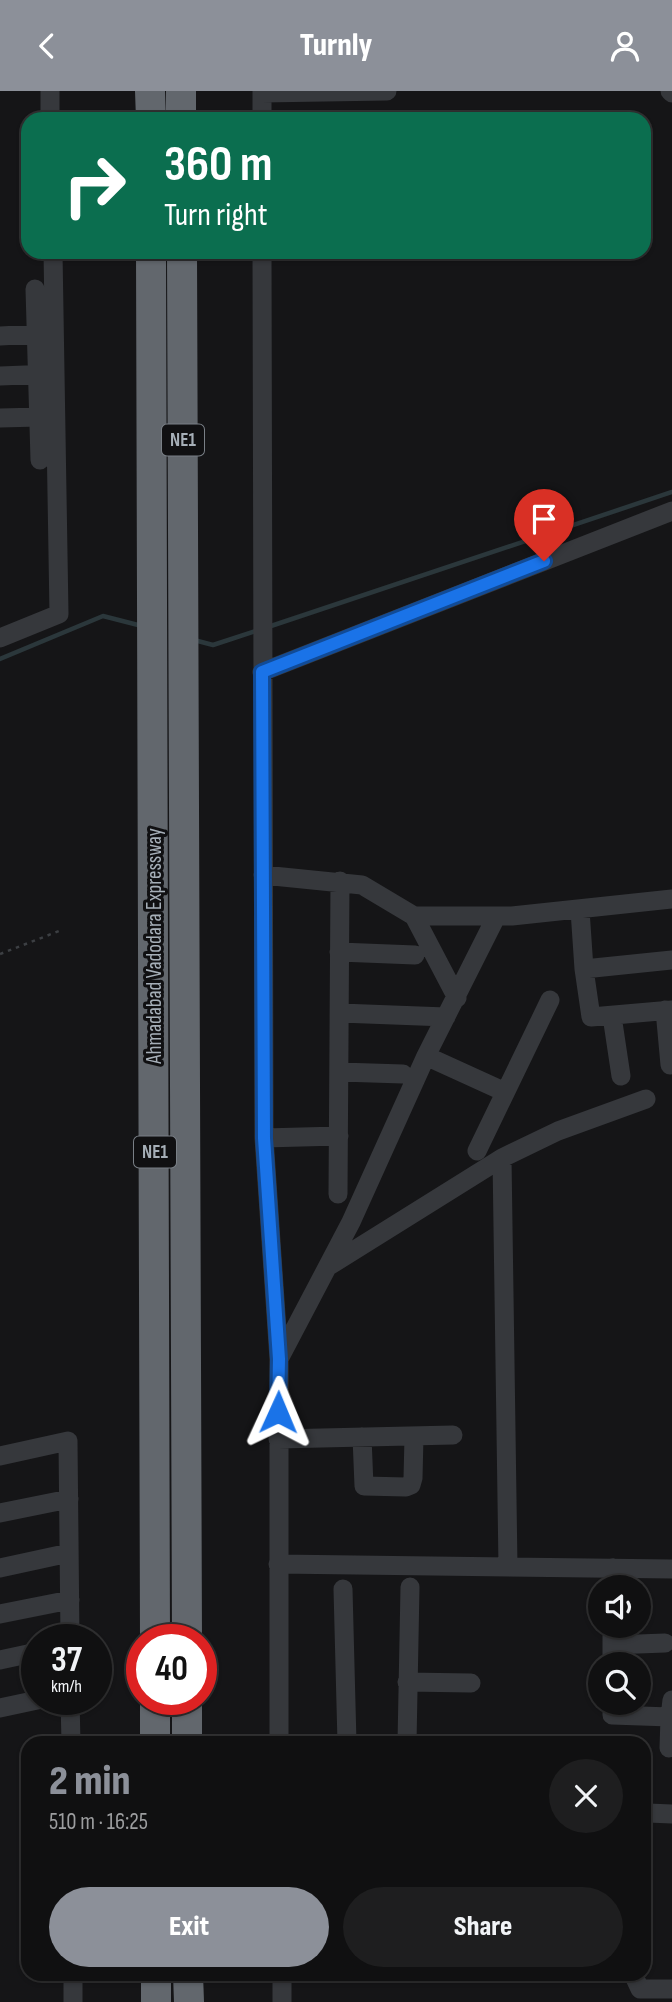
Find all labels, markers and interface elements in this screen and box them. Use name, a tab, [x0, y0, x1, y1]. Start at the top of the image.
text: Turnly	[300, 26, 372, 65]
icon: back	[28, 27, 66, 65]
icon: person	[606, 27, 644, 65]
text: 360 m	[164, 136, 272, 195]
icon: right	[49, 140, 140, 231]
text: Turn right	[164, 196, 268, 235]
road number: NE1	[162, 425, 204, 455]
pin	[514, 489, 574, 561]
icon: arrive	[525, 500, 563, 538]
street label: Ahmadabad Vadodara Expressway	[142, 828, 167, 1065]
road number: NE1	[134, 1137, 176, 1168]
position arrow	[241, 1375, 315, 1449]
map controls	[588, 1575, 651, 1715]
button: sound	[588, 1575, 651, 1638]
speed limit sign: 40	[126, 1624, 217, 1715]
text: 37	[51, 1639, 82, 1682]
button: search	[588, 1652, 651, 1715]
text: km/h	[51, 1676, 82, 1697]
text: 2 min	[49, 1756, 130, 1807]
button: close	[549, 1759, 623, 1833]
text: 510 m · 16:25	[49, 1808, 148, 1836]
button: Exit	[49, 1887, 329, 1967]
button: Share	[343, 1887, 623, 1967]

